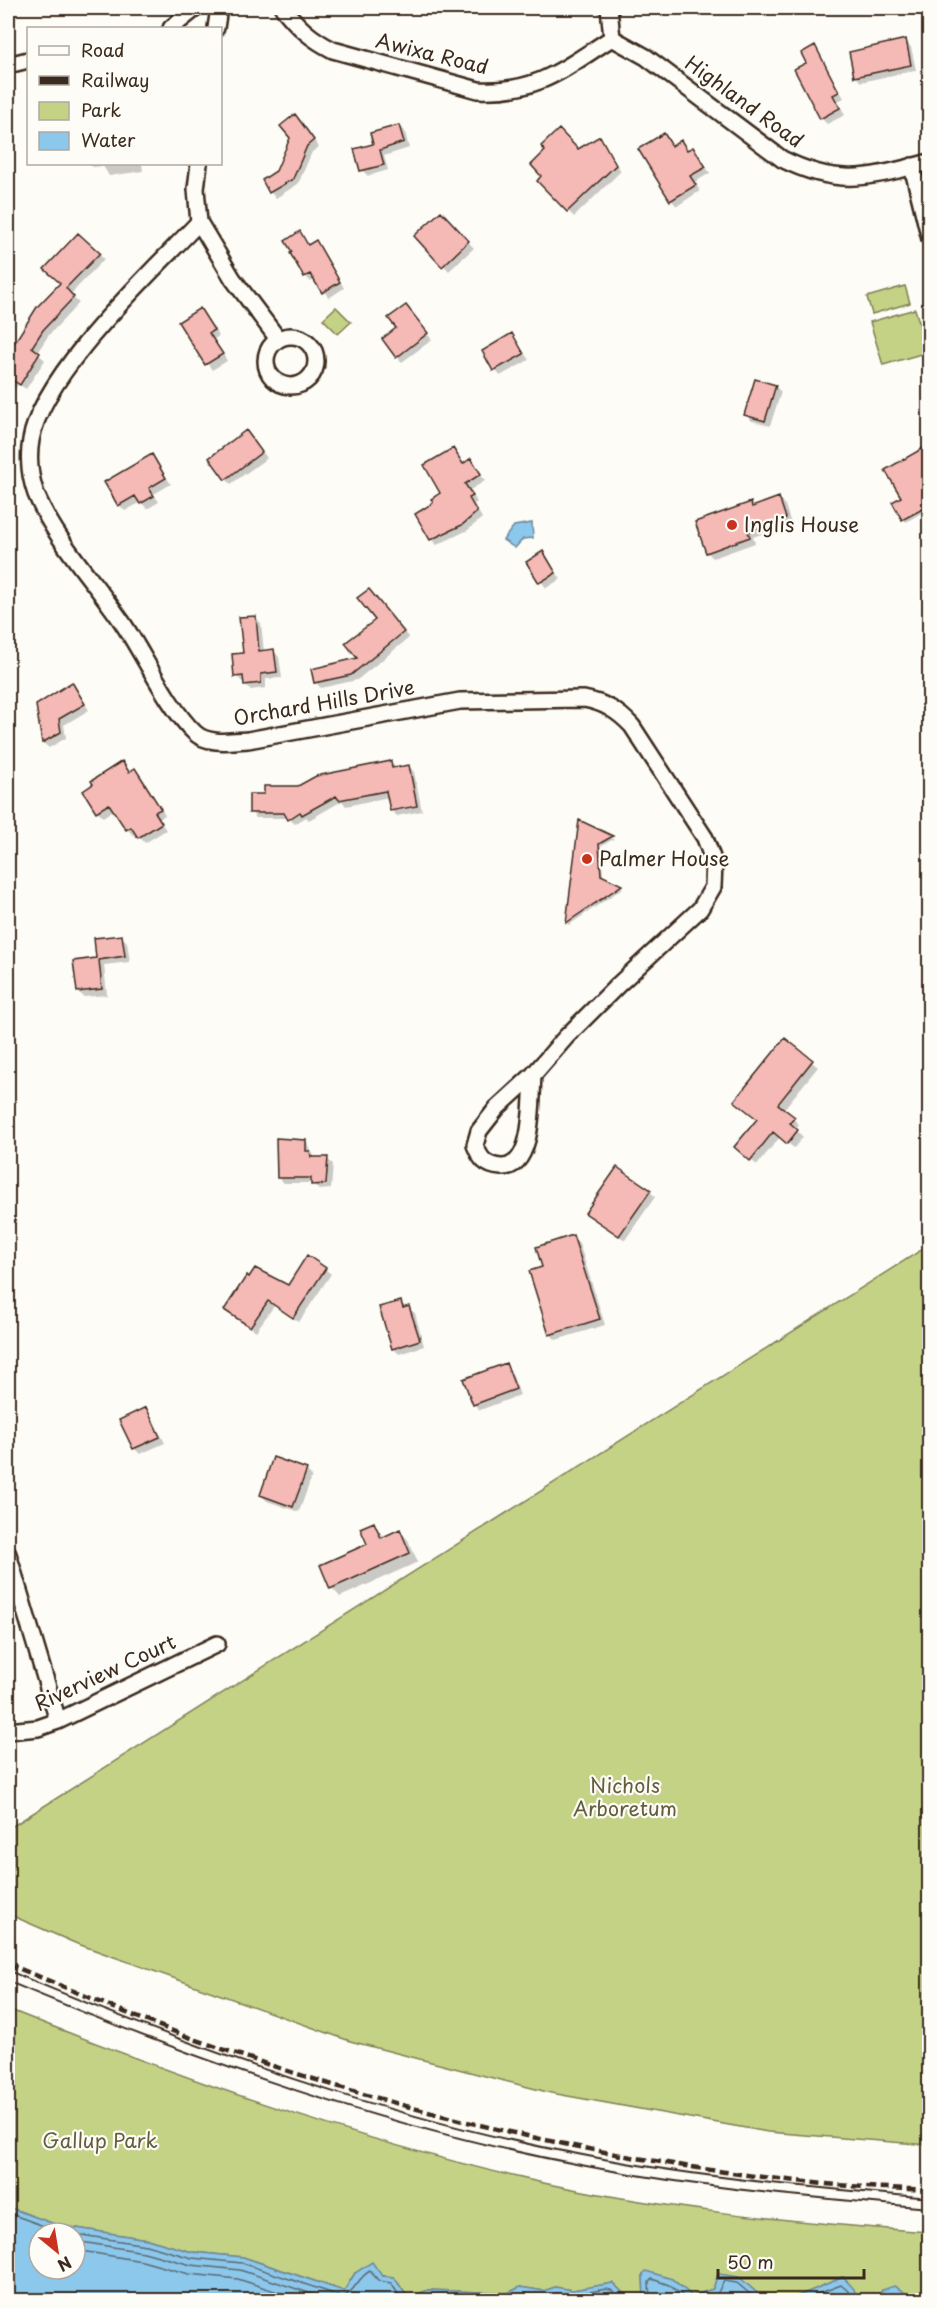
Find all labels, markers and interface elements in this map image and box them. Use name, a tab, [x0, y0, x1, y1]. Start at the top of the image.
street label: Awixa Road	[373, 25, 492, 81]
legend	[27, 27, 222, 165]
text: Road	[81, 36, 125, 63]
street label: Highland Road	[679, 48, 810, 155]
text: Railway	[81, 66, 149, 93]
text: Park	[81, 96, 121, 123]
text: Water	[81, 126, 136, 153]
place label: Inglis House	[744, 509, 859, 539]
marker: Inglis House	[725, 518, 739, 532]
street label: Orchard Hills Drive	[231, 671, 417, 733]
place label: Palmer House	[599, 843, 729, 873]
marker: Palmer House	[580, 852, 594, 866]
street label: Riverview Court	[29, 1626, 180, 1718]
park label: Nichols Arboretum	[573, 1770, 677, 1823]
park label: Gallup Park	[42, 2125, 158, 2155]
north arrow	[27, 2221, 87, 2281]
scale bar	[718, 2242, 864, 2280]
text: 50 m	[727, 2248, 774, 2275]
text: N	[54, 2251, 76, 2278]

